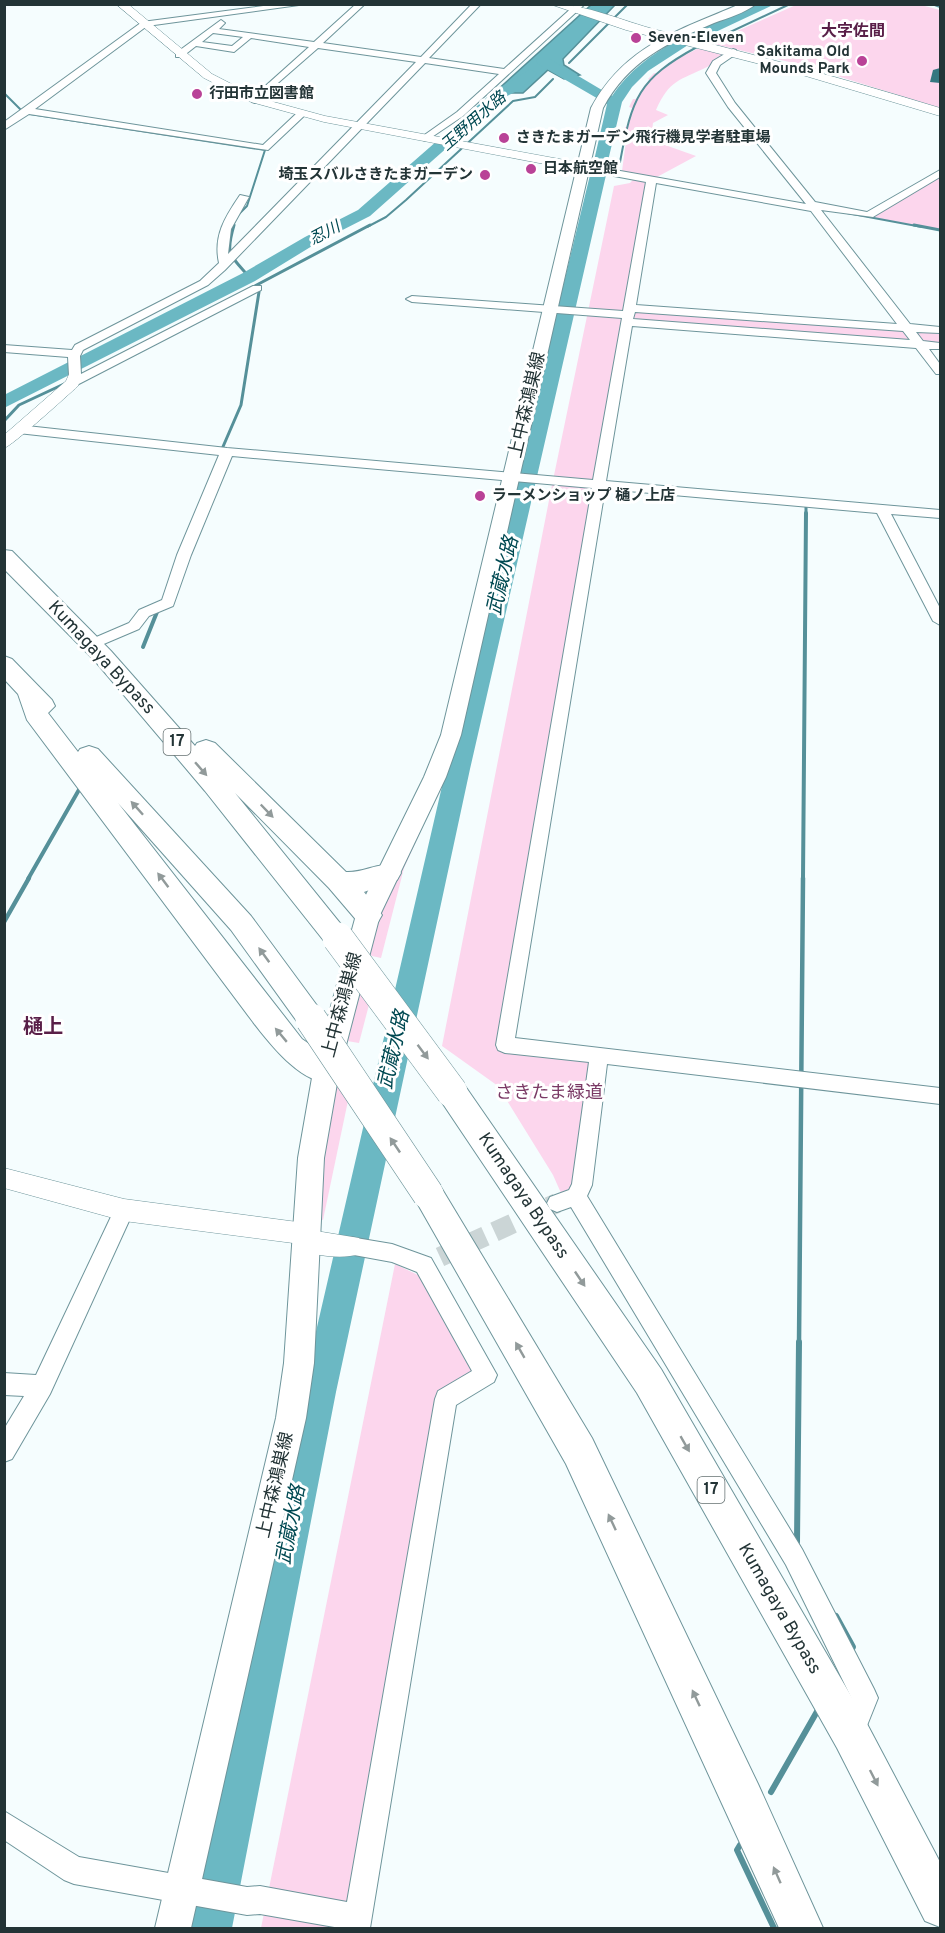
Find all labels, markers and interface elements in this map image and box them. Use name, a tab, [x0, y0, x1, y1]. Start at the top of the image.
district label: 大字佐間	[821, 22, 885, 42]
place label: Seven-Eleven	[648, 29, 744, 48]
marker: Seven-Eleven	[629, 31, 643, 45]
place label: Sakitama Old Mounds Park	[756, 43, 850, 79]
marker: Sakitama Old Mounds Park	[855, 54, 869, 68]
place label: 行田市立図書館	[209, 85, 314, 104]
marker: 行田市立図書館	[190, 87, 204, 101]
water label: 玉野用水路	[437, 87, 512, 156]
place label: さきたまガーデン飛行機見学者駐車場	[516, 128, 771, 148]
marker: さきたまガーデン飛行機見学者駐車場	[497, 131, 511, 145]
place label: 日本航空館	[543, 160, 618, 179]
marker: 日本航空館	[524, 162, 538, 176]
place label: 埼玉スバルさきたまガーデン	[278, 166, 473, 185]
marker: 埼玉スバルさきたまガーデン	[478, 168, 492, 182]
water label: 忍川	[306, 217, 346, 250]
street label: 上中森鴻巣線	[505, 350, 551, 460]
place label: ラーメンショップ 樋ノ上店	[492, 487, 675, 506]
marker: ラーメンショップ 樋ノ上店	[473, 489, 487, 503]
water label: 武蔵水路	[482, 532, 526, 618]
street label: Kumagaya Bypass	[42, 596, 160, 720]
road number: 17	[164, 729, 190, 755]
one-way arrow	[194, 761, 207, 777]
one-way arrow	[131, 801, 144, 816]
one-way arrow	[259, 803, 273, 817]
one-way arrow	[157, 873, 169, 888]
one-way arrow	[259, 947, 271, 962]
street label: 上中森鴻巣線	[318, 950, 368, 1060]
water label: 武蔵水路	[373, 1006, 417, 1092]
district label: 樋上	[23, 1015, 63, 1041]
one-way arrow	[275, 1028, 288, 1043]
one-way arrow	[416, 1045, 428, 1060]
park label: さきたま緑道	[495, 1082, 603, 1105]
street label: Kumagaya Bypass	[472, 1128, 574, 1264]
one-way arrow	[390, 1137, 401, 1153]
one-way arrow	[574, 1271, 586, 1287]
one-way arrow	[515, 1341, 525, 1358]
street label: 上中森鴻巣線	[253, 1430, 299, 1540]
one-way arrow	[679, 1435, 689, 1452]
road number: 17	[698, 1477, 724, 1503]
water label: 武蔵水路	[272, 1481, 313, 1567]
one-way arrow	[608, 1513, 617, 1530]
street label: Kumagaya Bypass	[732, 1539, 826, 1679]
one-way arrow	[691, 1690, 700, 1707]
one-way arrow	[869, 1769, 878, 1786]
one-way arrow	[773, 1867, 782, 1884]

